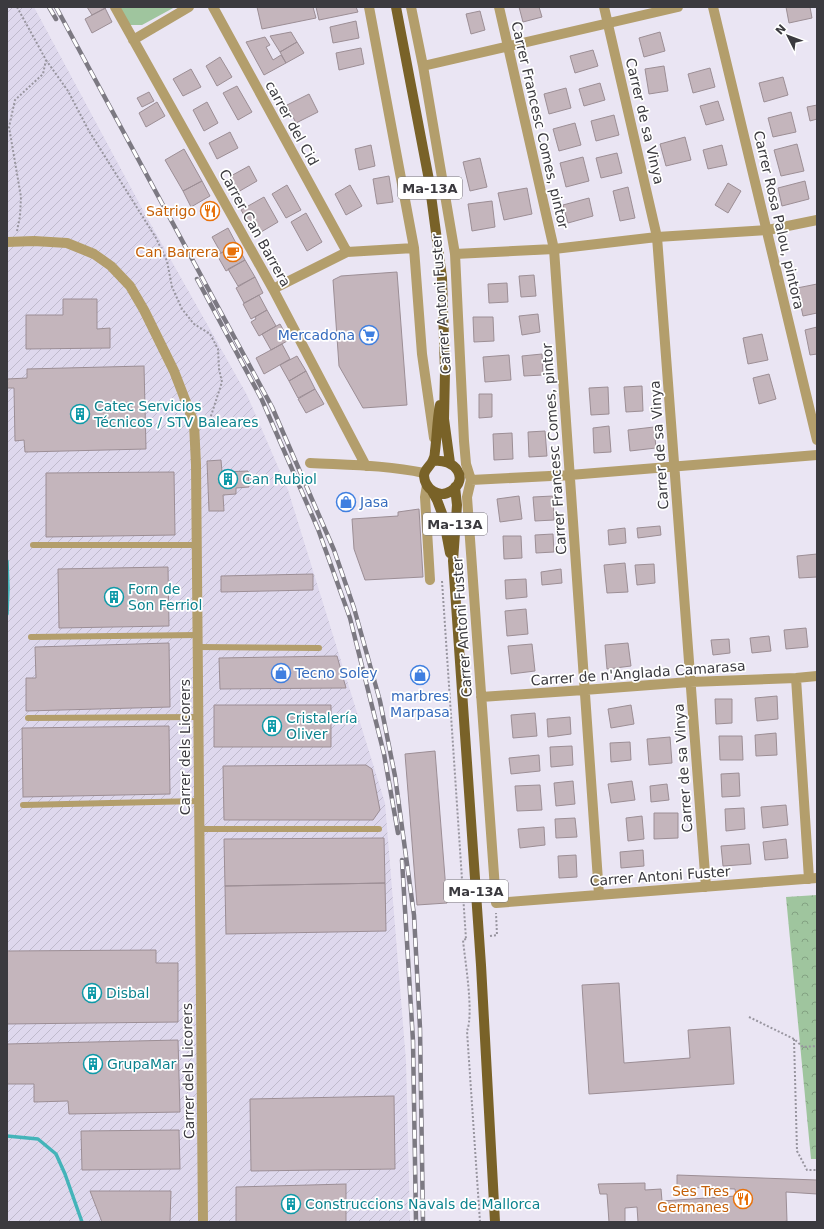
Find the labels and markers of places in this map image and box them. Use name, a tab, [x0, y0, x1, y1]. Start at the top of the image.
restaurant icon: Satrigo	[199, 200, 221, 222]
place label: Satrigo	[146, 203, 196, 219]
cafe icon: Can Barrera	[222, 241, 244, 263]
place label: Can Barrera	[135, 244, 219, 260]
supermarket icon: Mercadona	[358, 324, 380, 346]
place label: Mercadona	[278, 327, 355, 343]
place label: Catec Servicios Técnicos / STV Baleares	[93, 398, 259, 430]
building icon: Catec Servicios Técnicos / STV Baleares	[69, 403, 91, 425]
building icon: Can Rubiol	[217, 468, 239, 490]
place label: Can Rubiol	[242, 471, 317, 487]
shop icon: Jasa	[335, 491, 357, 513]
place label: Jasa	[359, 494, 389, 510]
place label: Forn de Son Ferriol	[128, 581, 202, 613]
building icon: Forn de Son Ferriol	[103, 586, 125, 608]
shop icon: Tecno Soley	[270, 662, 292, 684]
shop icon: marbres Marpasa	[409, 664, 431, 686]
place label: Tecno Soley	[294, 665, 378, 681]
place label: marbres Marpasa	[390, 688, 450, 720]
place label: Cristalería Oliver	[286, 710, 358, 742]
building icon: Cristalería Oliver	[261, 715, 283, 737]
building icon: Disbal	[81, 982, 103, 1004]
place label: Disbal	[106, 985, 149, 1001]
building icon: GrupaMar	[82, 1053, 104, 1075]
place label: GrupaMar	[107, 1056, 177, 1072]
place label: Ses Tres Germanes	[657, 1183, 729, 1215]
restaurant icon: Ses Tres Germanes	[732, 1188, 754, 1210]
building icon: Construccions Navals de Mallorca	[280, 1193, 302, 1215]
place label: Construccions Navals de Mallorca	[305, 1196, 540, 1212]

